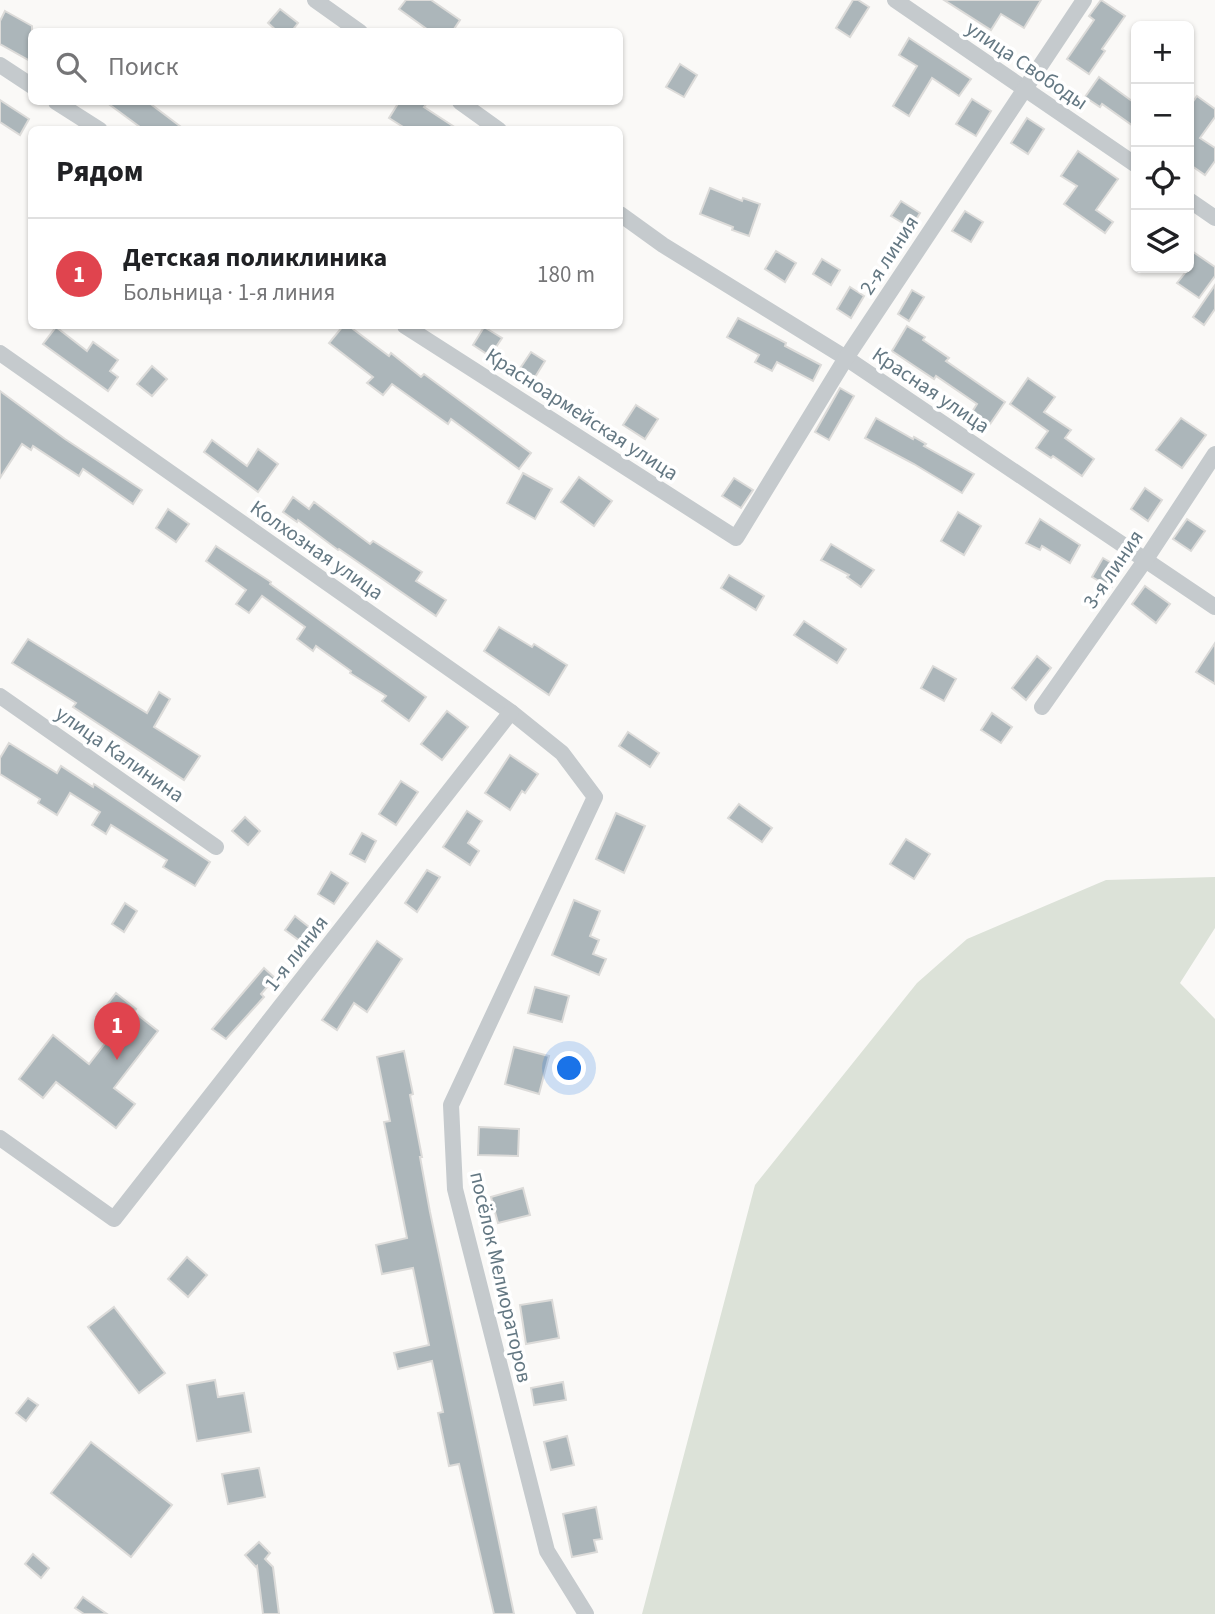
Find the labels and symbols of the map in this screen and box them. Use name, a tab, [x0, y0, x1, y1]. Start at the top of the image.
street label: улица Свободы	[960, 13, 1094, 117]
street label: 2-я линия	[852, 209, 926, 301]
street label: Красноармейская улица	[480, 340, 684, 488]
street label: Красная улица	[866, 340, 996, 440]
street label: Колхозная улица	[244, 493, 390, 607]
street label: 3-я линия	[1076, 524, 1150, 614]
street label: улица Калинина	[50, 698, 190, 810]
street label: 1-я линия	[257, 909, 335, 997]
pin: 1	[94, 1002, 140, 1060]
your location	[552, 1051, 586, 1085]
street label: посёлок Мелиораторов	[462, 1168, 540, 1386]

